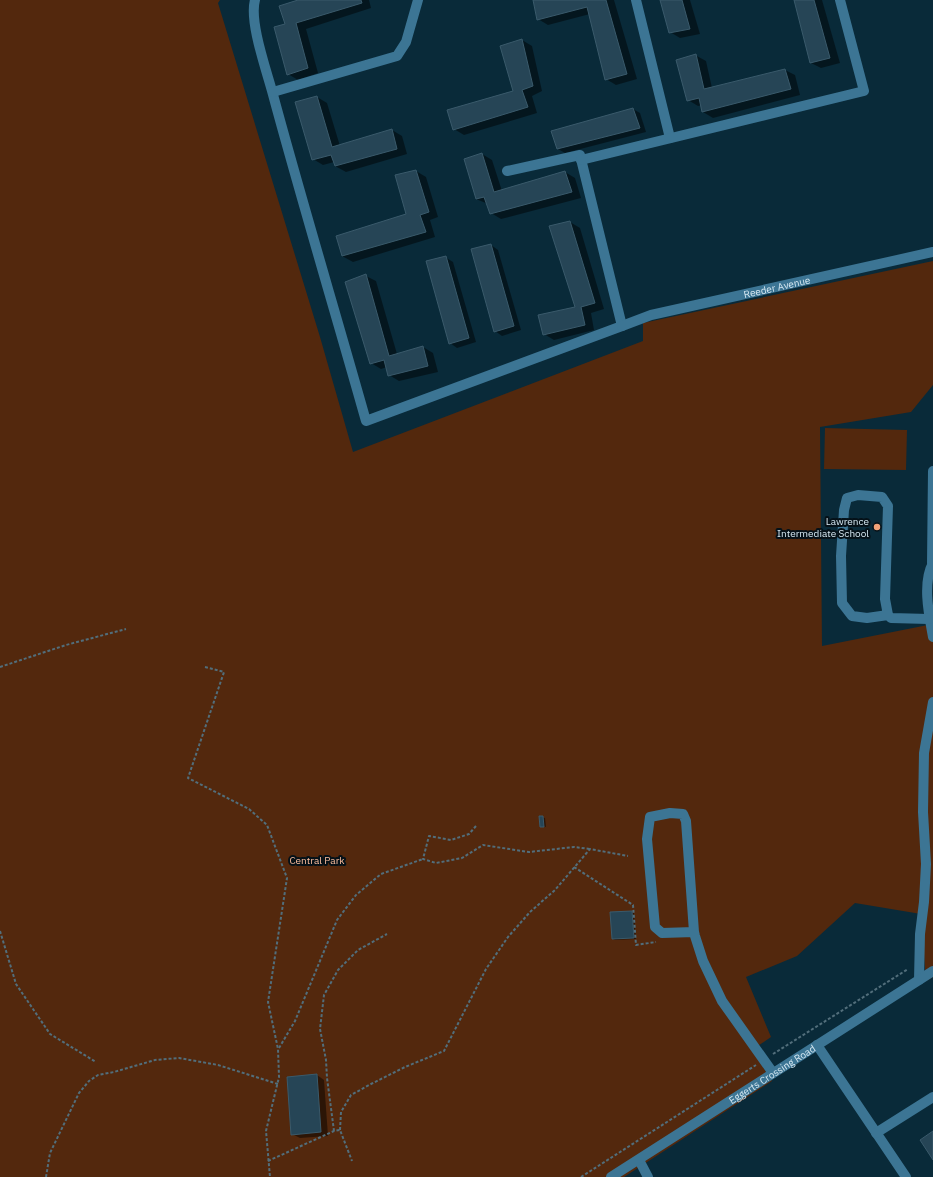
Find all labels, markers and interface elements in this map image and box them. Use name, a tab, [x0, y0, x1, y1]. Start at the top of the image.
street label: Reeder Avenue	[742, 273, 812, 301]
place label: Lawrence Intermediate School	[777, 515, 870, 540]
marker: Lawrence Intermediate School	[872, 522, 882, 532]
park label: Central Park	[289, 854, 345, 867]
street label: Eggerts Crossing Road	[726, 1042, 818, 1107]

